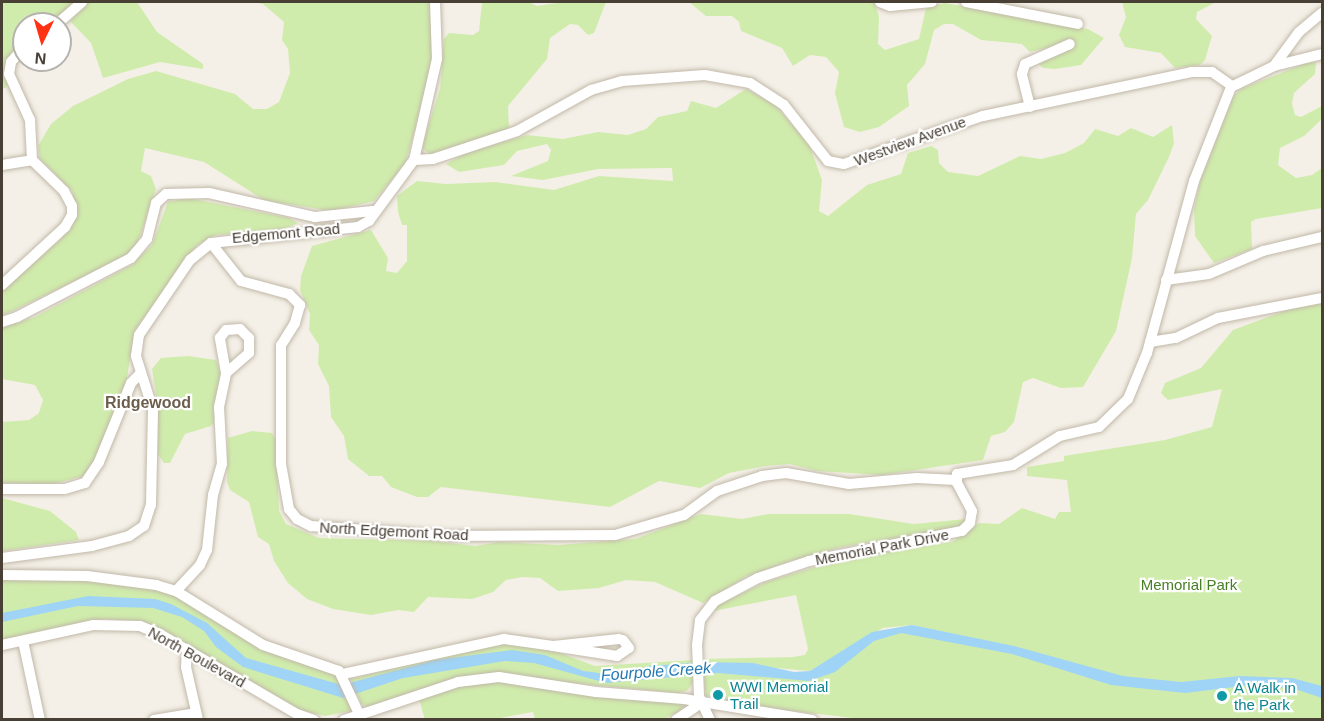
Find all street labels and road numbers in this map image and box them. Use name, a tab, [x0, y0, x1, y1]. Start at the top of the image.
street label: Westview Avenue	[851, 112, 969, 170]
street label: Edgemont Road	[231, 219, 341, 247]
street label: North Edgemont Road	[319, 518, 469, 544]
street label: Memorial Park Drive	[814, 525, 950, 569]
street label: North Boulevard	[145, 623, 249, 691]

